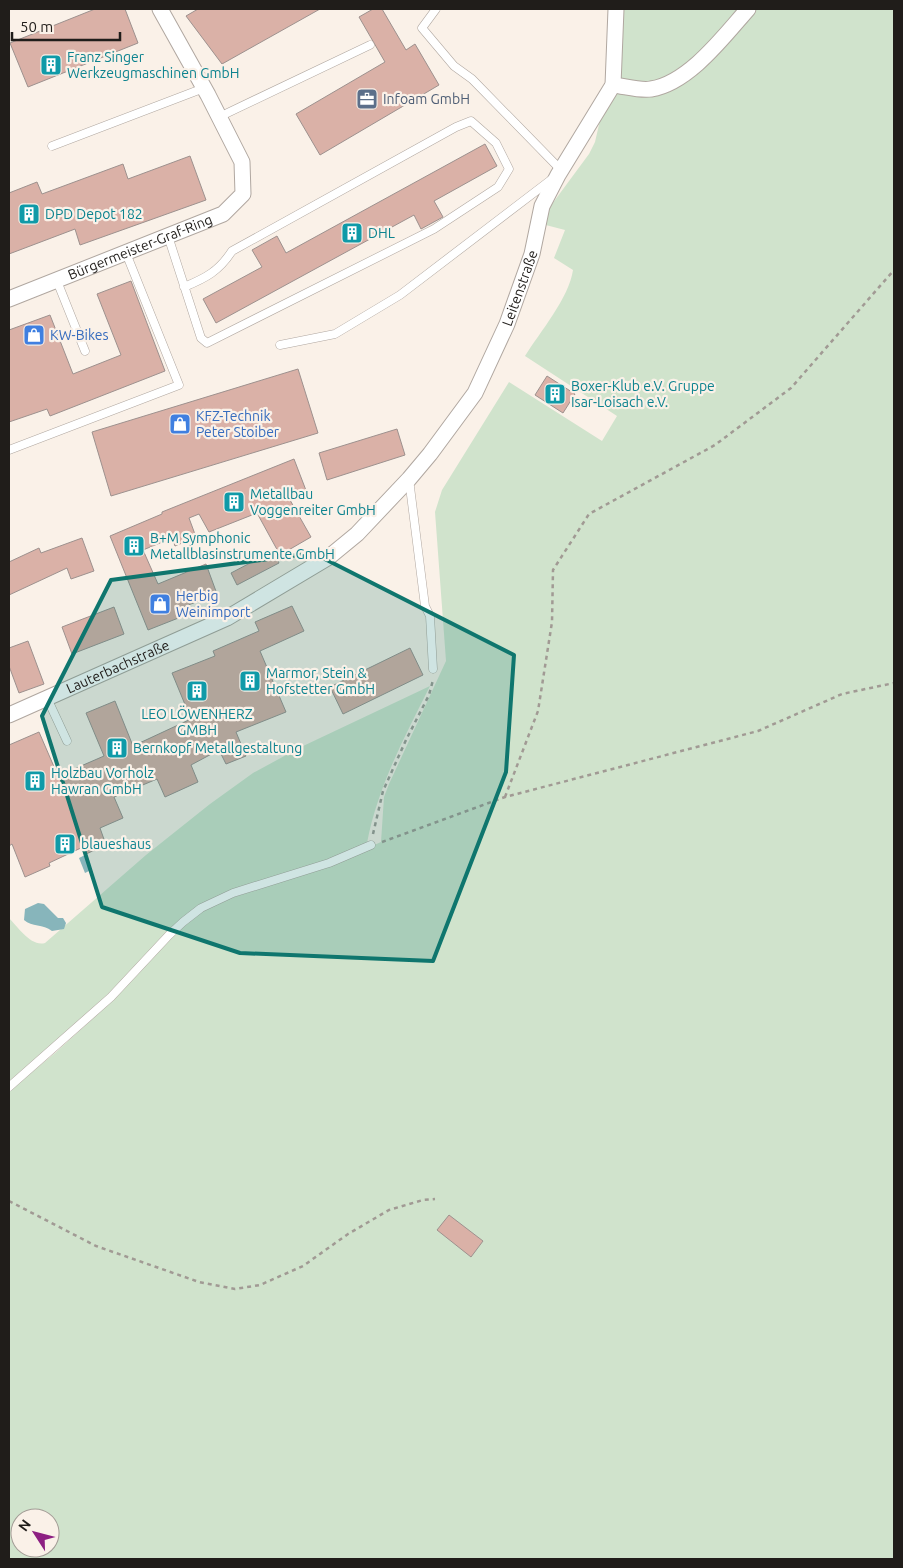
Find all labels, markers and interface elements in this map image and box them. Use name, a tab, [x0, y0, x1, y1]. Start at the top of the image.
scale bar	[12, 10, 120, 42]
text: 50 m	[20, 18, 53, 35]
place label: Franz Singer Werkzeugmaschinen GmbH	[67, 49, 239, 81]
building icon: Franz Singer Werkzeugmaschinen GmbH	[39, 53, 63, 77]
office icon: Infoam GmbH	[355, 87, 379, 111]
place label: Infoam GmbH	[383, 91, 470, 107]
building icon: DPD Depot 182	[17, 202, 41, 226]
place label: DPD Depot 182	[45, 206, 143, 222]
street label: Bürgermeister-Graf-Ring	[65, 211, 215, 283]
building icon: DHL	[340, 221, 364, 245]
place label: DHL	[368, 225, 395, 241]
street label: Leitenstraße	[499, 248, 541, 328]
shop icon: KW-Bikes	[22, 323, 46, 347]
place label: KW-Bikes	[50, 327, 109, 343]
place label: Boxer-Klub e.V. Gruppe Isar-Loisach e.V.	[571, 378, 715, 410]
building icon: Boxer-Klub e.V. Gruppe Isar-Loisach e.V.	[543, 382, 567, 406]
place label: KFZ-Technik Peter Stoiber	[196, 408, 280, 440]
shop icon: KFZ-Technik Peter Stoiber	[168, 412, 192, 436]
place label: Metallbau Voggenreiter GmbH	[250, 486, 376, 518]
building icon: Metallbau Voggenreiter GmbH	[222, 490, 246, 514]
place label: B+M Symphonic Metallblasinstrumente GmbH	[150, 530, 335, 562]
building icon: B+M Symphonic Metallblasinstrumente GmbH	[122, 534, 146, 558]
place label: Herbig Weinimport	[176, 588, 251, 620]
shop icon: Herbig Weinimport	[148, 592, 172, 616]
street label: Lauterbachstraße	[64, 637, 172, 697]
place label: Marmor, Stein & Hofstetter GmbH	[266, 665, 375, 697]
building icon: Marmor, Stein & Hofstetter GmbH	[238, 669, 262, 693]
building icon: LEO LÖWENHERZ GMBH	[185, 679, 209, 703]
place label: LEO LÖWENHERZ GMBH	[141, 705, 253, 738]
building icon: Bernkopf Metallgestaltung	[105, 736, 129, 760]
place label: Bernkopf Metallgestaltung	[133, 740, 302, 756]
place label: Holzbau Vorholz Hawran GmbH	[51, 765, 154, 797]
building icon: Holzbau Vorholz Hawran GmbH	[23, 769, 47, 793]
building icon: blaueshaus	[53, 832, 77, 856]
place label: blaueshaus	[81, 836, 151, 852]
north arrow	[10, 1508, 60, 1558]
text: N	[15, 1516, 34, 1534]

